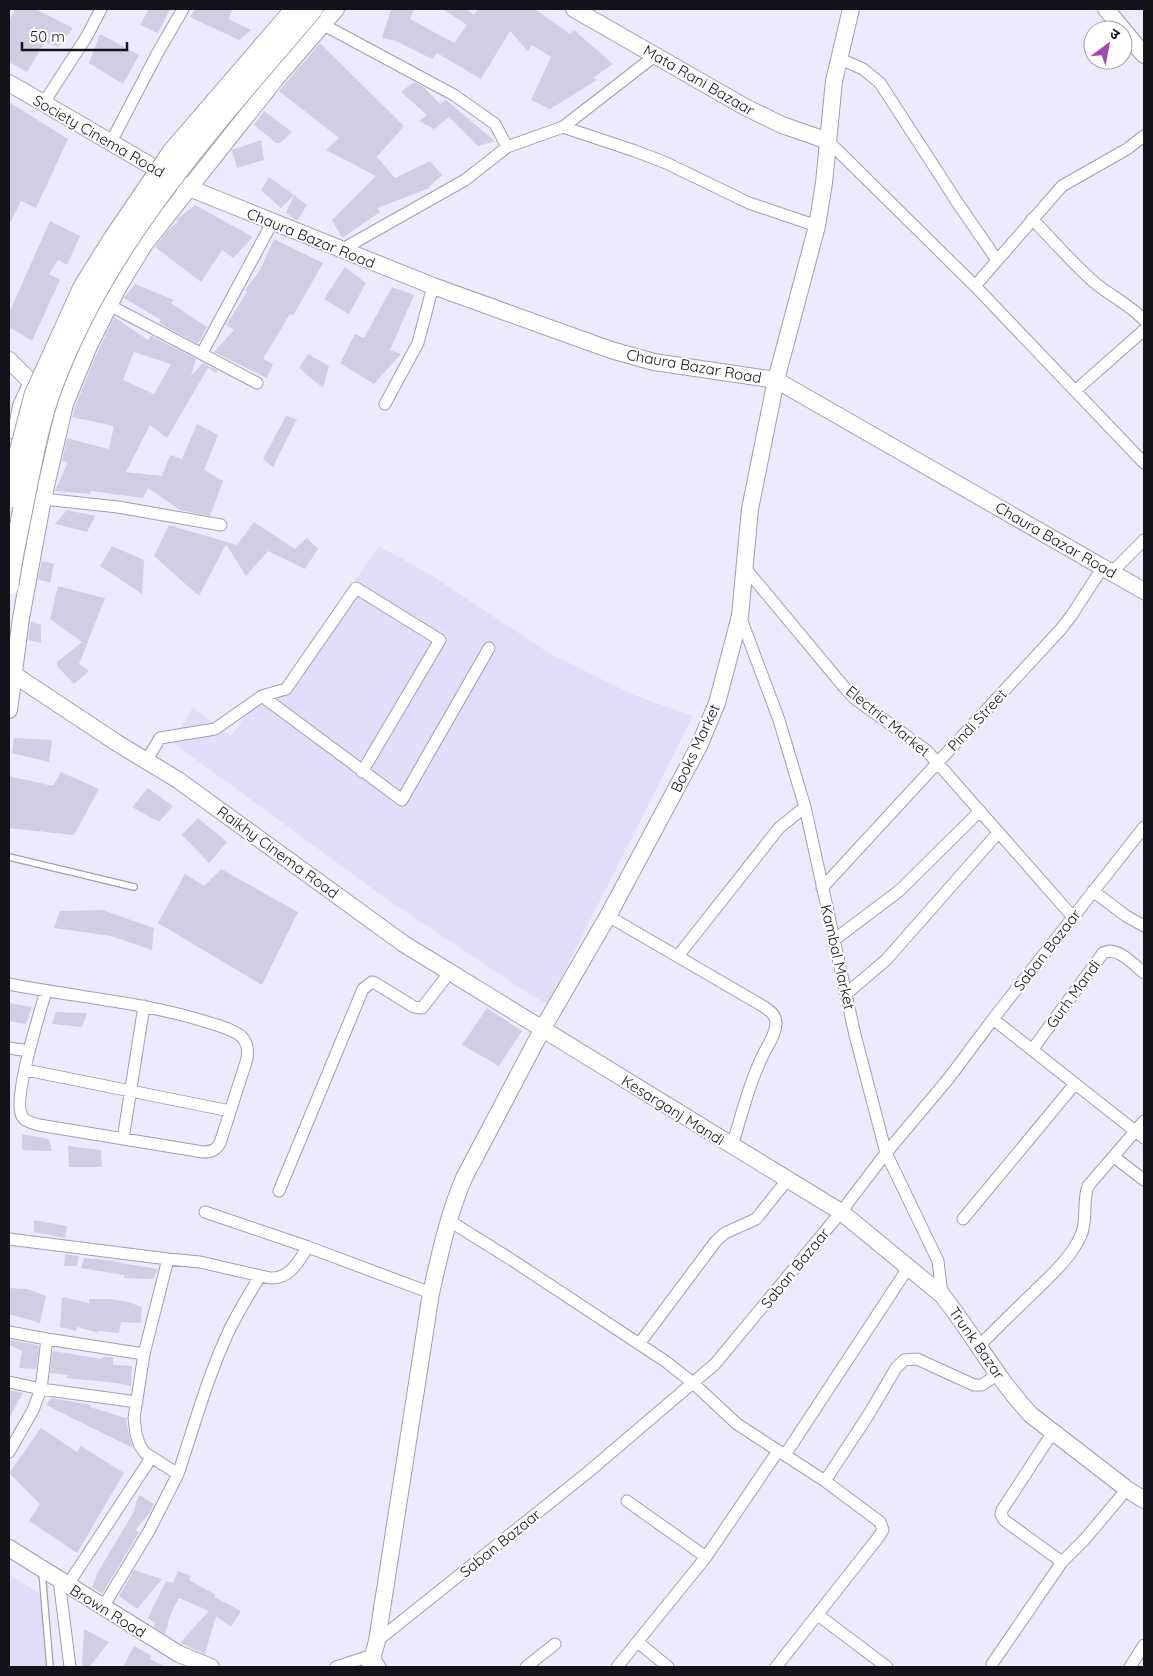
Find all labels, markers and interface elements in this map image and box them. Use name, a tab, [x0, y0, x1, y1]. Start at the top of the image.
scale bar	[22, 20, 128, 52]
north arrow	[1083, 20, 1133, 70]
text: उ	[1107, 24, 1124, 44]
text: 50 m	[30, 27, 65, 46]
street label: Mata Rani Bazaar	[640, 40, 758, 120]
street label: Society Cinema Road	[30, 91, 168, 181]
street label: Chaura Bazar Road	[244, 204, 378, 272]
street label: Chaura Bazar Road	[625, 345, 763, 387]
street label: Chaura Bazar Road	[992, 498, 1120, 582]
street label: Electric Market	[842, 681, 934, 761]
street label: Pindi Street	[943, 685, 1011, 755]
street label: Books Market	[666, 701, 724, 795]
street label: Raikhy Cinema Road	[213, 802, 343, 902]
street label: Kambal Market	[817, 903, 859, 1011]
street label: Saban Bazaar	[1009, 905, 1085, 995]
street label: Gurh Mandi	[1042, 956, 1104, 1032]
street label: Kesarganj Mandi	[618, 1071, 728, 1149]
street label: Saban Bazaar	[757, 1224, 834, 1312]
street label: Trunk Bazar	[945, 1303, 1009, 1383]
street label: Saban Bazaar	[456, 1504, 544, 1581]
street label: Brown Road	[67, 1580, 149, 1642]

